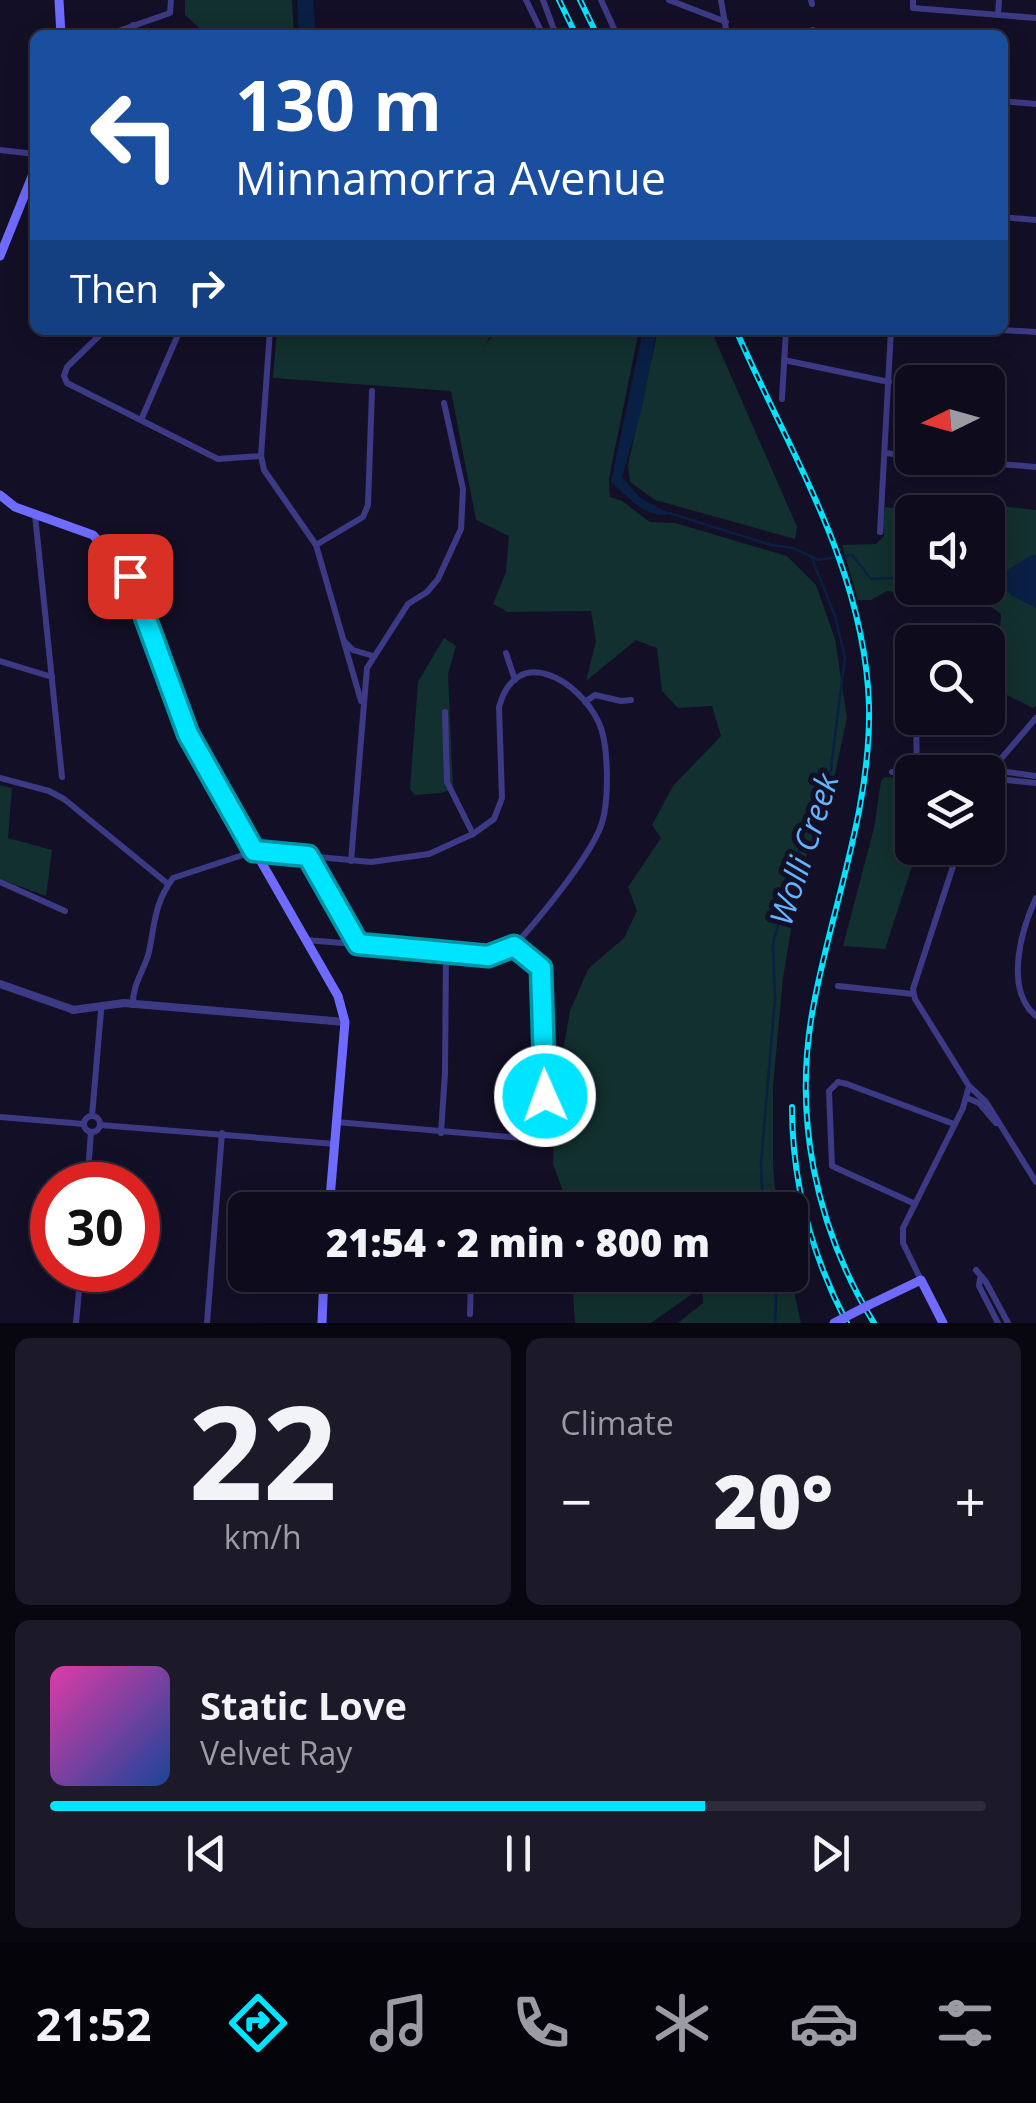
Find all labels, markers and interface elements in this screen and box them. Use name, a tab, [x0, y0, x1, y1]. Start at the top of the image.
text: 130 m	[235, 56, 442, 152]
icon: left	[70, 70, 200, 200]
text: Minnamorra Avenue	[235, 147, 666, 208]
icon: right	[179, 260, 234, 315]
text: Then	[70, 262, 159, 314]
north arrow	[895, 365, 1005, 475]
map controls	[895, 365, 1005, 865]
button: sound	[895, 495, 1005, 605]
pin	[88, 534, 173, 619]
icon: arrive	[103, 549, 158, 604]
button: search	[895, 625, 1005, 735]
button: layers	[895, 755, 1005, 865]
water label: Wolli Creek	[758, 766, 848, 930]
position arrow	[493, 1044, 597, 1148]
speed limit sign: 30	[30, 1162, 160, 1292]
text: 21:54 · 2 min · 800 m	[326, 1216, 710, 1268]
text: 22	[188, 1361, 337, 1538]
text: Climate	[561, 1401, 674, 1444]
text: 20°	[713, 1449, 833, 1551]
text: −	[561, 1463, 592, 1538]
text: +	[955, 1463, 986, 1538]
text: km/h	[224, 1515, 302, 1558]
text: Static Love	[200, 1679, 407, 1731]
text: Velvet Ray	[200, 1731, 352, 1774]
icon: previous	[179, 1826, 234, 1881]
icon: pause	[491, 1826, 546, 1881]
icon: next	[803, 1826, 858, 1881]
icon: directions	[223, 1988, 293, 2058]
icon: music	[364, 1988, 434, 2058]
icon: phone	[506, 1988, 576, 2058]
icon: climate	[647, 1988, 717, 2058]
icon: car	[789, 1988, 859, 2058]
icon: filters	[930, 1988, 1000, 2058]
text: 21:52	[36, 1993, 151, 2054]

